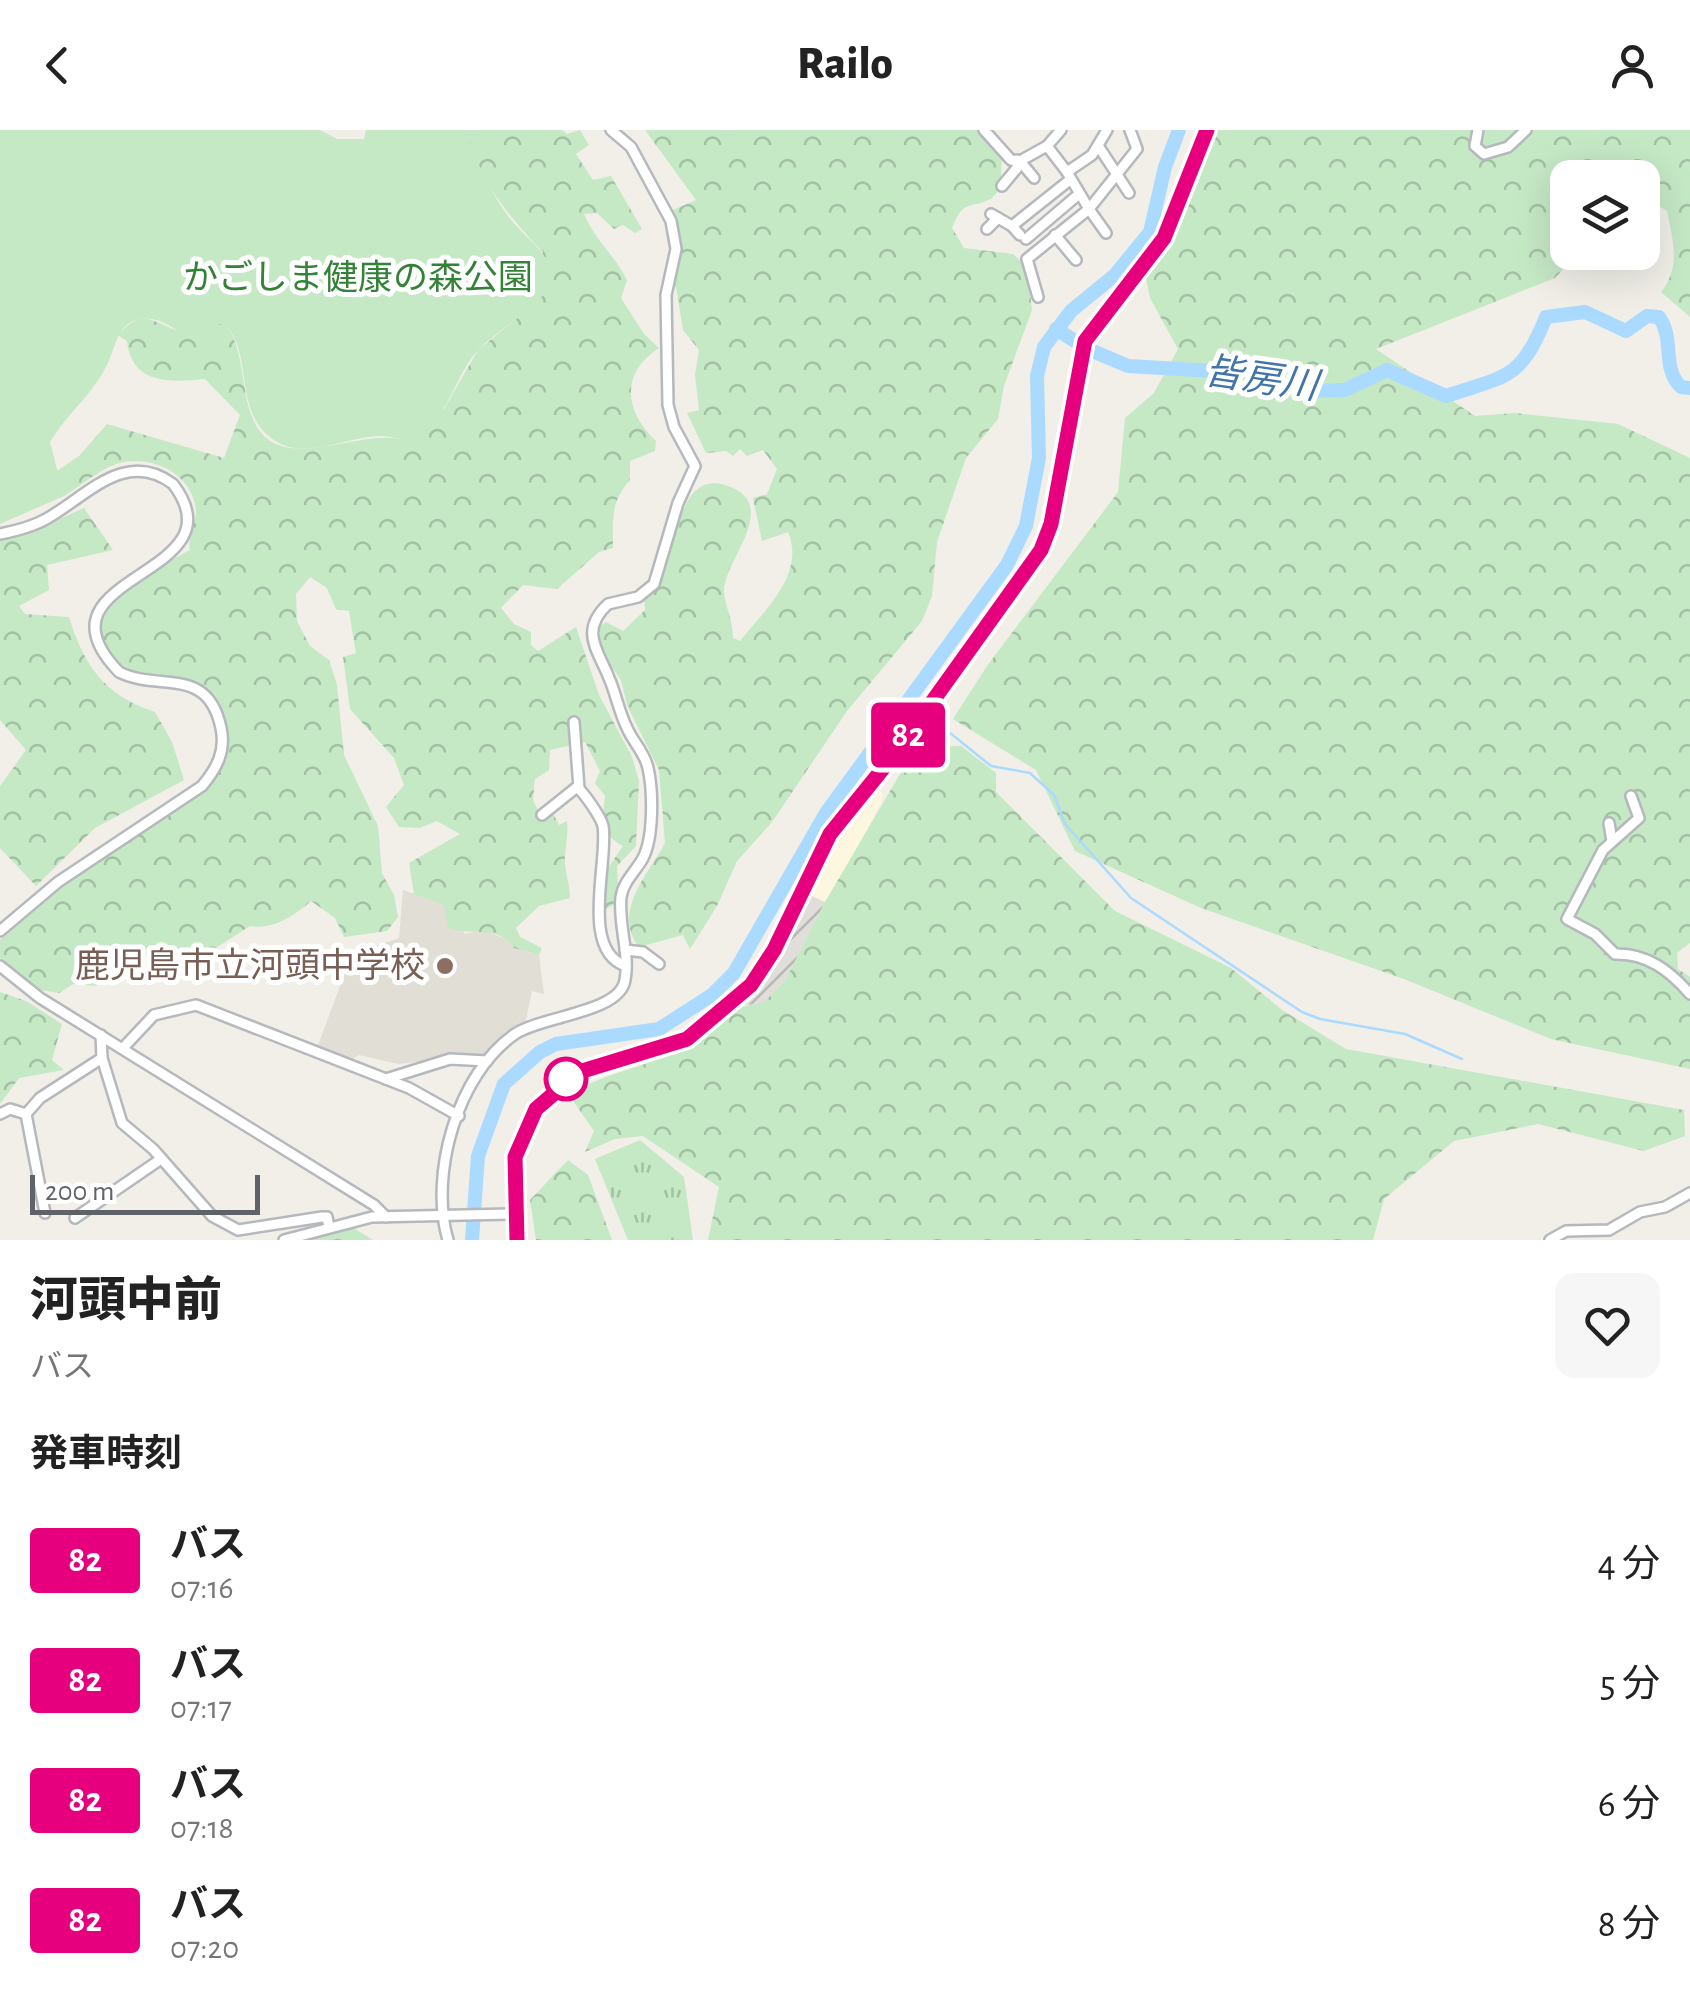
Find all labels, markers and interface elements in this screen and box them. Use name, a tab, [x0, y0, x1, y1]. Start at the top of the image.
icon: back	[30, 38, 85, 93]
icon: person	[1605, 38, 1660, 93]
text: Railo	[797, 42, 893, 87]
map controls	[1550, 160, 1660, 270]
button: layers	[1550, 160, 1660, 270]
park label: かごしま健康の森公園	[183, 259, 533, 296]
water label: 皆房川	[1202, 351, 1324, 407]
line badge: 82	[863, 702, 953, 768]
text: 82	[891, 718, 925, 753]
place label: 鹿児島市立河頭中学校	[75, 947, 425, 984]
marker: 鹿児島市立河頭中学校	[434, 955, 456, 977]
unlabelled marker	[545, 1058, 587, 1100]
scale bar	[30, 1170, 260, 1214]
text: 200 m	[45, 1178, 114, 1206]
button: heart	[1555, 1273, 1660, 1378]
text: 河頭中前	[30, 1278, 222, 1326]
text: バス	[30, 1351, 94, 1383]
text: 発車時刻	[30, 1436, 182, 1474]
text: バス	[170, 1527, 246, 1565]
text: 82	[68, 1543, 102, 1578]
text: 4 分	[1597, 1546, 1660, 1584]
text: 07:16	[170, 1572, 234, 1604]
text: バス	[170, 1647, 246, 1685]
text: 82	[68, 1663, 102, 1698]
text: 5 分	[1600, 1666, 1660, 1704]
text: 07:17	[170, 1692, 232, 1724]
text: バス	[170, 1767, 246, 1805]
text: 82	[68, 1783, 102, 1818]
text: 6 分	[1598, 1786, 1660, 1824]
text: 07:18	[170, 1812, 234, 1844]
text: バス	[170, 1887, 246, 1925]
text: 82	[68, 1903, 102, 1938]
text: 8 分	[1598, 1906, 1660, 1944]
text: 07:20	[170, 1932, 239, 1964]

